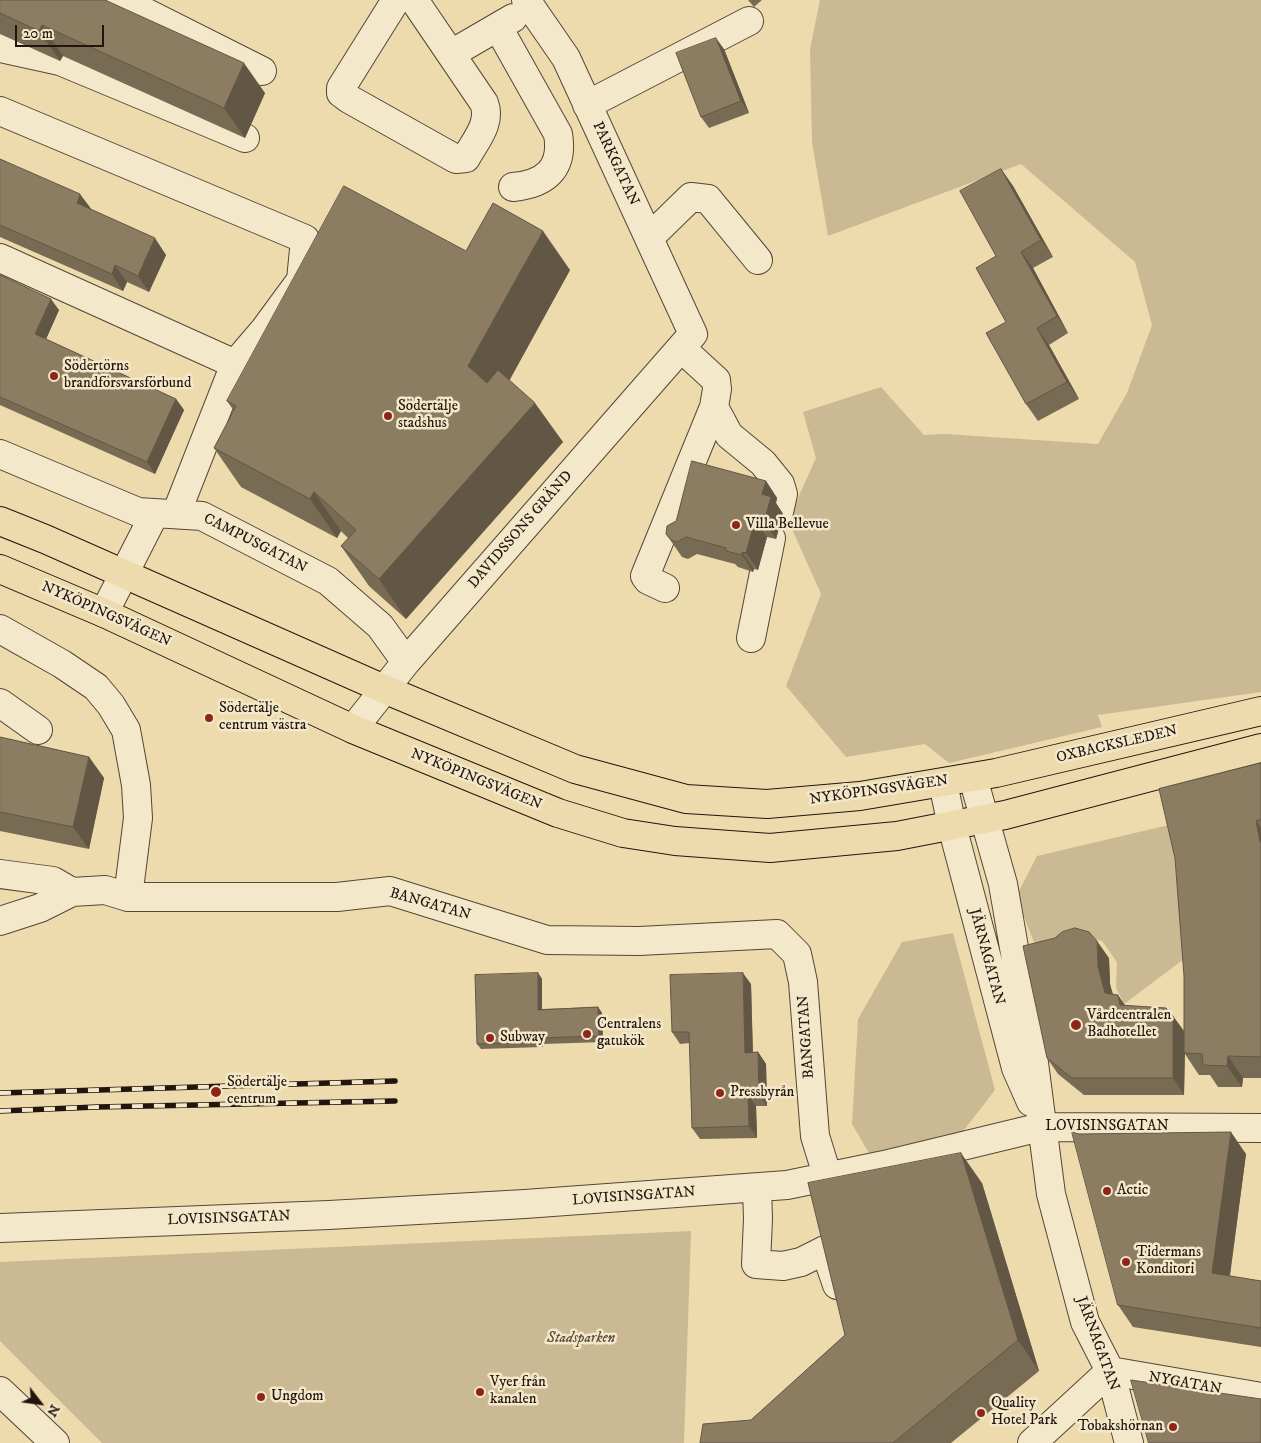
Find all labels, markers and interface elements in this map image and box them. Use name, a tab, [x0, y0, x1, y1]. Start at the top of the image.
scale bar	[18, 15, 106, 47]
text: 20 m	[23, 24, 53, 43]
street label: PARKGATAN	[588, 119, 642, 209]
place label: Södertörns brandförsvarsförbund	[64, 358, 191, 393]
marker: Södertörns brandförsvarsförbund	[48, 370, 60, 382]
place label: Södertälje stadshus	[398, 398, 458, 433]
marker: Södertälje stadshus	[382, 410, 394, 422]
street label: DAVIDSSONS GRÄND	[465, 468, 577, 592]
street label: CAMPUSGATAN	[200, 510, 310, 578]
place label: Villa Bellevue	[746, 516, 829, 534]
marker: Villa Bellevue	[730, 519, 742, 531]
street label: NYKÖPINGSVÄGEN	[38, 578, 174, 652]
place label: Södertälje centrum västra	[219, 700, 306, 735]
marker: Södertälje centrum västra	[203, 712, 215, 724]
street label: OXBACKSLEDEN	[1055, 722, 1179, 768]
street label: NYKÖPINGSVÄGEN	[408, 745, 544, 815]
street label: NYKÖPINGSVÄGEN	[809, 772, 949, 810]
street label: BANGATAN	[387, 885, 473, 925]
street label: JÄRNAGATAN	[964, 907, 1008, 1007]
street label: BANGATAN	[795, 995, 819, 1079]
place label: Vårdcentralen Badhotellet	[1087, 1007, 1171, 1042]
place label: Centralens gatukök	[597, 1016, 661, 1051]
marker: Vårdcentralen Badhotellet	[1069, 1018, 1083, 1032]
marker: Centralens gatukök	[581, 1028, 593, 1040]
place label: Subway	[500, 1029, 545, 1047]
marker: Subway	[484, 1032, 496, 1044]
place label: Södertälje centrum	[227, 1074, 287, 1109]
place label: Pressbyrån	[730, 1084, 794, 1102]
marker: Södertälje centrum	[209, 1085, 223, 1099]
marker: Pressbyrån	[714, 1087, 726, 1099]
street label: LOVISINSGATAN	[1045, 1118, 1169, 1136]
place label: Actic	[1117, 1182, 1148, 1200]
street label: LOVISINSGATAN	[572, 1184, 696, 1210]
marker: Actic	[1101, 1185, 1113, 1197]
street label: LOVISINSGATAN	[167, 1208, 291, 1230]
place label: Tidermans Konditori	[1136, 1244, 1201, 1279]
marker: Tidermans Konditori	[1120, 1256, 1132, 1268]
street label: JÄRNAGATAN	[1072, 1294, 1122, 1394]
park label: Stadsparken	[547, 1330, 615, 1348]
street label: NYGATAN	[1147, 1369, 1223, 1399]
place label: Vyer från kanalen	[490, 1374, 546, 1409]
north arrow	[15, 1378, 65, 1428]
marker: Vyer från kanalen	[474, 1386, 486, 1398]
place label: Ungdom	[271, 1388, 323, 1406]
marker: Ungdom	[255, 1391, 267, 1403]
place label: Quality Hotel Park	[991, 1395, 1057, 1430]
text: N	[42, 1401, 64, 1420]
marker: Quality Hotel Park	[975, 1407, 987, 1419]
place label: Tobakshörnan	[1077, 1418, 1163, 1436]
marker: Tobakshörnan	[1167, 1421, 1179, 1433]

